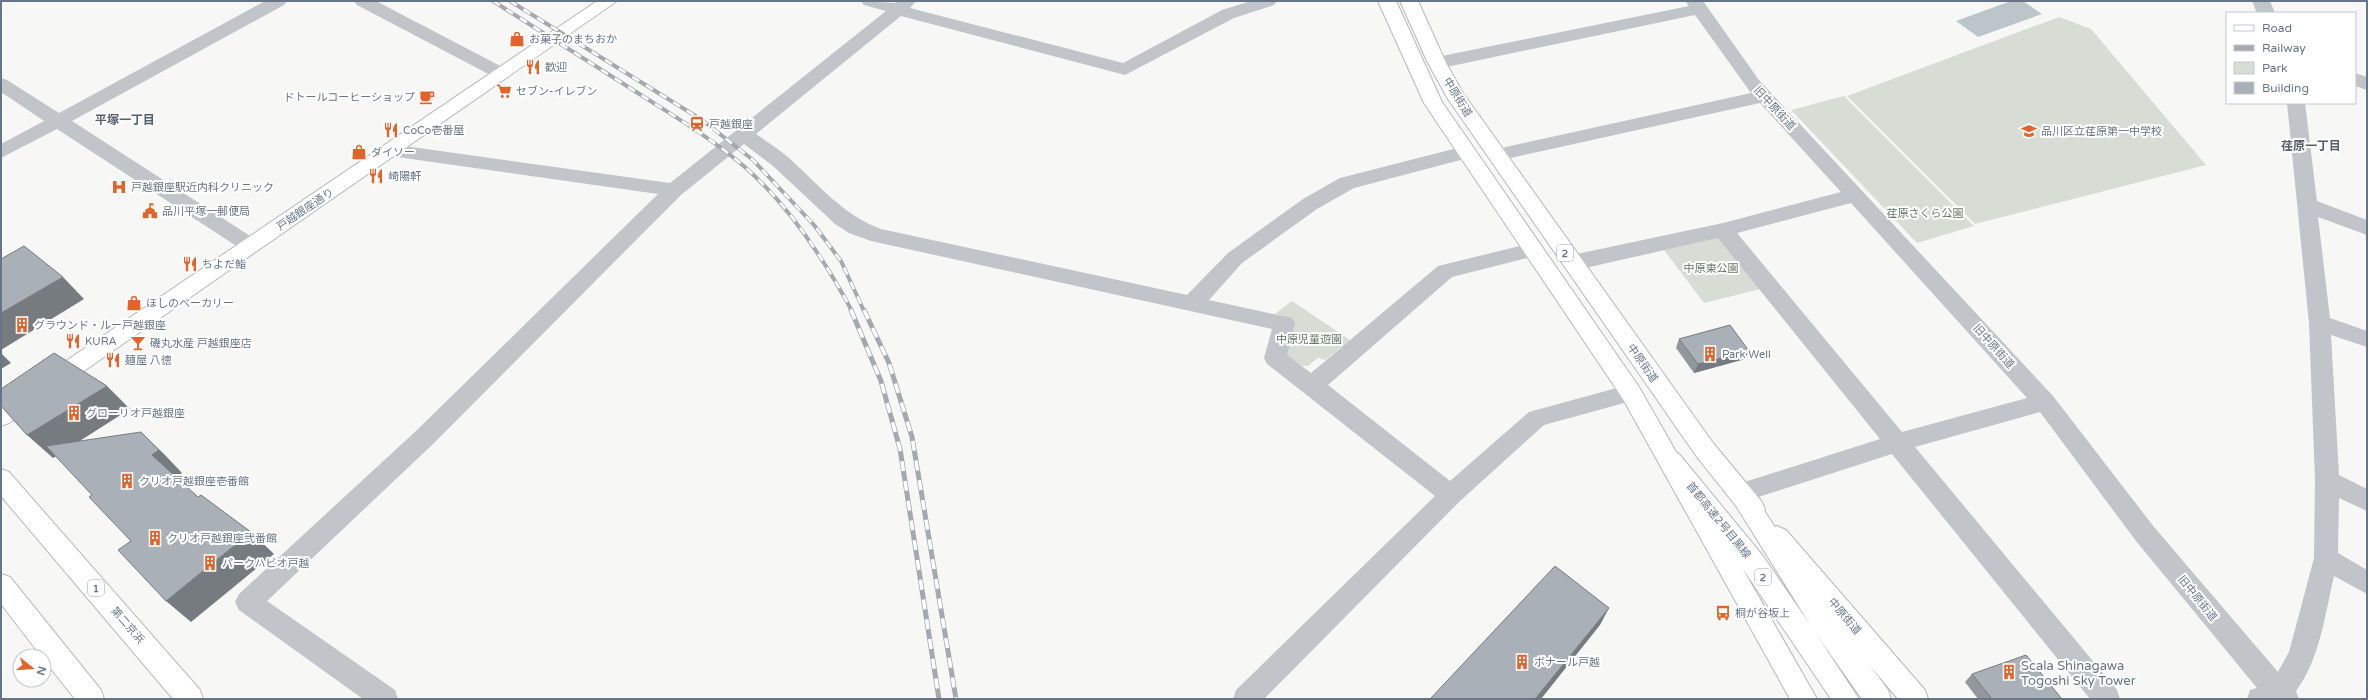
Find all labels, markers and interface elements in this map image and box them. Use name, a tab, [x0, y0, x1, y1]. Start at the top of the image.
legend	[2226, 12, 2356, 104]
text: Road	[2262, 21, 2292, 35]
shop icon: お菓子のまちおか	[508, 30, 526, 48]
place label: お菓子のまちおか	[529, 33, 617, 46]
text: Railway	[2262, 41, 2306, 55]
restaurant icon: 歓迎	[524, 58, 542, 76]
place label: 歓迎	[545, 61, 567, 74]
text: Park	[2262, 61, 2288, 75]
street label: 中原街道	[1440, 75, 1475, 119]
text: Building	[2262, 81, 2309, 95]
supermarket icon: セブン-イレブン	[495, 82, 513, 100]
street label: 旧中原街道	[1751, 84, 1798, 133]
place label: セブン-イレブン	[516, 85, 598, 98]
cafe icon: ドトールコーヒーショップ	[418, 88, 436, 106]
place label: ドトールコーヒーショップ	[283, 91, 415, 104]
district label: 平塚一丁目	[95, 113, 155, 127]
station icon: 戸越銀座	[688, 115, 706, 133]
place label: 戸越銀座	[709, 118, 753, 131]
restaurant icon: CoCo壱番屋	[382, 121, 400, 139]
school or university icon: 品川区立荏原第一中学校	[2020, 122, 2038, 140]
place label: CoCo壱番屋	[403, 124, 464, 137]
place label: 品川区立荏原第一中学校	[2041, 125, 2162, 138]
district label: 荏原一丁目	[2281, 139, 2341, 153]
shop icon: ダイソー	[350, 143, 368, 161]
place label: ダイソー	[371, 146, 415, 159]
restaurant icon: 崎陽軒	[367, 167, 385, 185]
place label: 崎陽軒	[388, 170, 422, 183]
hospital icon: 戸越銀座駅近内科クリニック	[110, 178, 128, 196]
place label: 戸越銀座駅近内科クリニック	[131, 181, 274, 194]
street label: 戸越銀座通り	[274, 186, 336, 233]
public building icon: 品川平塚一郵便局	[141, 202, 159, 220]
place label: 品川平塚一郵便局	[162, 205, 250, 218]
park label: 荏原さくら公園	[1887, 207, 1964, 220]
road number: 2	[1557, 245, 1573, 261]
restaurant icon: ちよだ鮨	[181, 255, 199, 273]
place label: ちよだ鮨	[202, 258, 246, 271]
park label: 中原東公園	[1684, 262, 1739, 275]
shop icon: ほしのベーカリー	[125, 294, 143, 312]
place label: ほしのベーカリー	[146, 297, 234, 310]
building icon: グラウンド・ルー戸越銀座	[13, 316, 31, 334]
place label: グラウンド・ルー戸越銀座	[34, 319, 166, 332]
street label: 旧中原街道	[1970, 322, 2017, 371]
restaurant icon: KURA	[64, 332, 82, 350]
park label: 中原児童遊園	[1276, 333, 1342, 346]
bar icon: 磯丸水産 戸越銀座店	[129, 334, 147, 352]
place label: KURA	[85, 335, 117, 348]
place label: 磯丸水産 戸越銀座店	[150, 337, 252, 350]
street label: 中原街道	[1625, 342, 1661, 385]
building icon: Park Well	[1701, 345, 1719, 363]
place label: Park Well	[1722, 348, 1771, 361]
restaurant icon: 麺屋 八徳	[104, 351, 122, 369]
place label: 麺屋 八徳	[125, 354, 172, 367]
building icon: グローリオ戸越銀座	[65, 404, 83, 422]
place label: グローリオ戸越銀座	[86, 407, 185, 420]
building icon: クリオ戸越銀座壱番館	[118, 472, 136, 490]
place label: クリオ戸越銀座壱番館	[139, 475, 249, 488]
street label: 首都高速2号目黒線	[1684, 479, 1754, 561]
building icon: クリオ戸越銀座弐番館	[146, 529, 164, 547]
place label: クリオ戸越銀座弐番館	[167, 532, 277, 545]
building icon: パークハビオ戸越	[201, 554, 219, 572]
place label: パークハビオ戸越	[222, 557, 309, 570]
road number: 2	[1755, 569, 1771, 585]
street label: 旧中原街道	[2175, 573, 2220, 624]
road number: 1	[88, 580, 104, 596]
street label: 中原街道	[1825, 595, 1864, 637]
street label: 第二京浜	[108, 604, 147, 646]
bus stop icon: 桐が谷坂上	[1714, 604, 1732, 622]
place label: 桐が谷坂上	[1735, 607, 1790, 620]
north arrow	[12, 648, 52, 688]
building icon: ボナール戸越	[1513, 653, 1531, 671]
place label: ボナール戸越	[1534, 656, 1600, 669]
place label: Scala Shinagawa Togoshi Sky Tower	[2021, 658, 2136, 689]
building icon: Scala Shinagawa Togoshi Sky Tower	[2000, 663, 2018, 681]
text: N	[34, 665, 49, 677]

